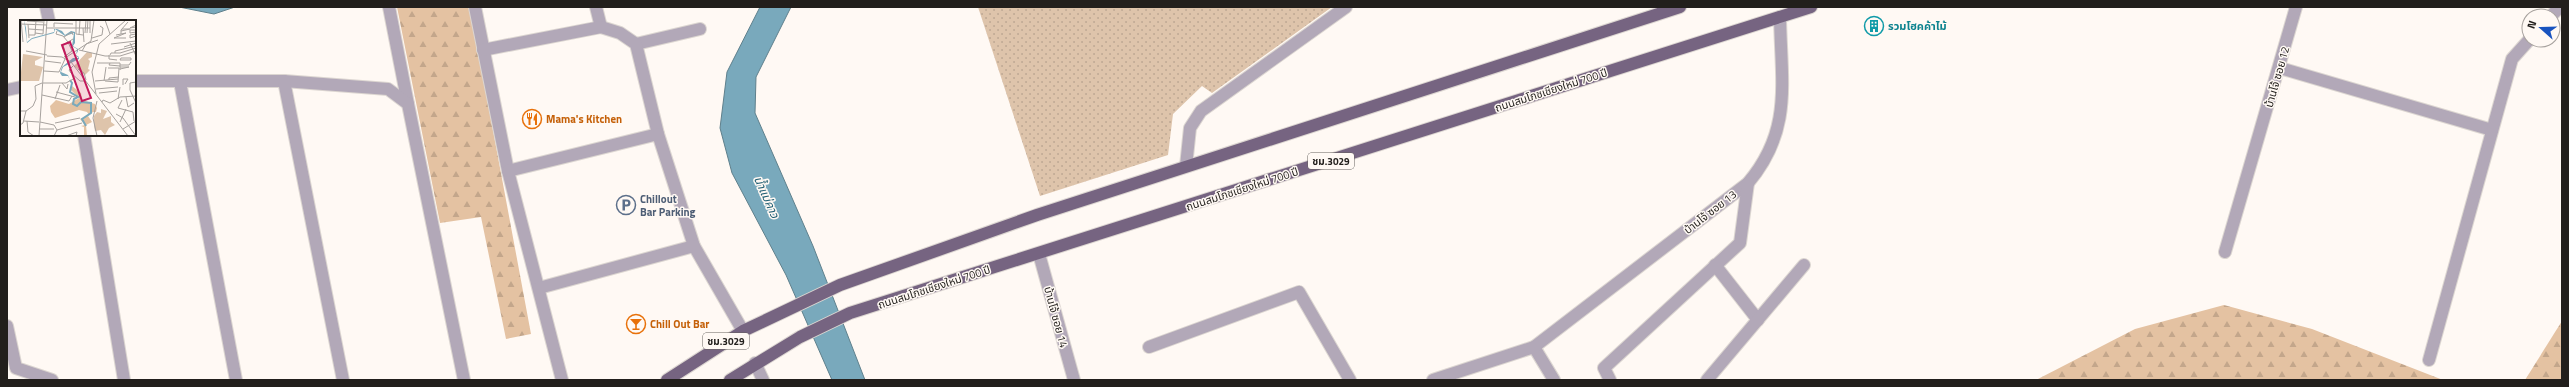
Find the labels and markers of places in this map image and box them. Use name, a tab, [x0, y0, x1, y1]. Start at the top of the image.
building icon: รวมโฮคค้าไม้	[1863, 15, 1885, 37]
place label: รวมโฮคค้าไม้	[1888, 18, 1947, 34]
restaurant icon: Mama's Kitchen	[521, 108, 543, 130]
place label: Mama's Kitchen	[546, 111, 622, 127]
place label: Chillout Bar Parking	[640, 191, 696, 220]
parking icon: Chillout Bar Parking	[615, 194, 637, 216]
bar icon: Chill Out Bar	[625, 313, 647, 335]
place label: Chill Out Bar	[650, 316, 709, 332]

